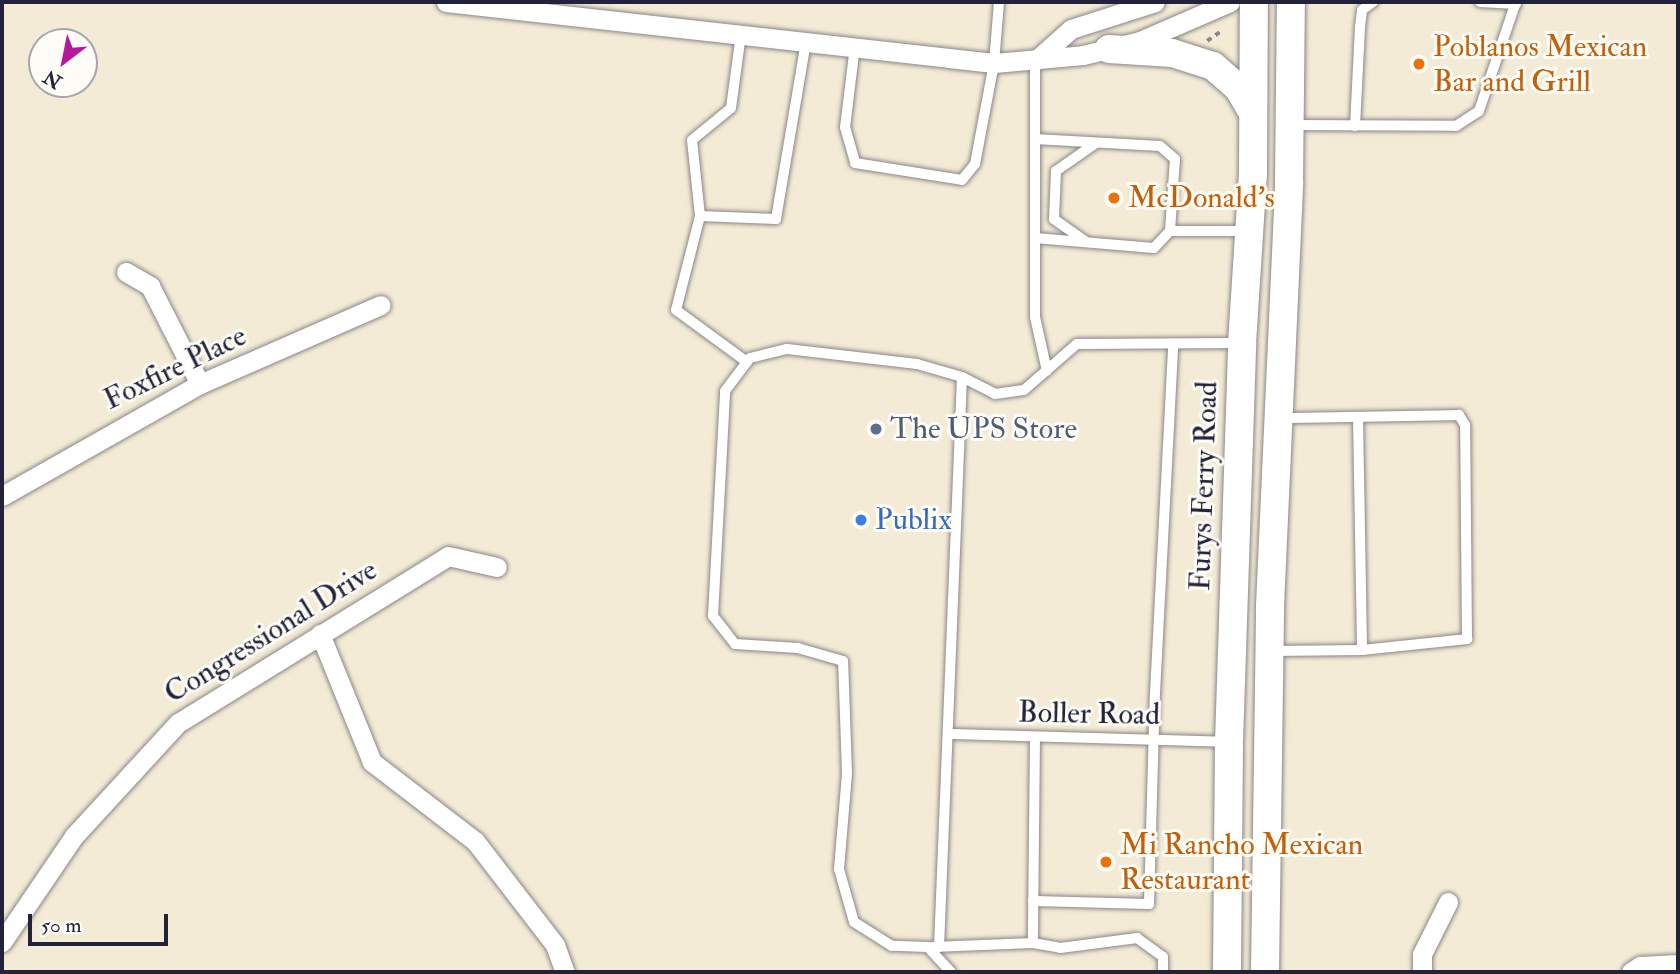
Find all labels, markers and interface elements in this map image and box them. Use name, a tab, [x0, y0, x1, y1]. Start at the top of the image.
north arrow	[28, 28, 98, 98]
place label: Poblanos Mexican Bar and Grill	[1433, 29, 1647, 100]
marker: Poblanos Mexican Bar and Grill	[1411, 56, 1427, 72]
text: N	[39, 64, 67, 94]
place label: McDonald's	[1128, 180, 1275, 216]
marker: McDonald's	[1106, 190, 1122, 206]
street label: Foxfire Place	[98, 318, 252, 418]
street label: Furys Ferry Road	[1182, 381, 1226, 591]
place label: The UPS Store	[890, 411, 1077, 447]
marker: The UPS Store	[868, 421, 884, 437]
place label: Publix	[875, 502, 952, 538]
marker: Publix	[853, 512, 869, 528]
street label: Congressional Drive	[158, 552, 384, 712]
street label: Boller Road	[1018, 695, 1160, 733]
place label: Mi Rancho Mexican Restaurant	[1120, 827, 1363, 897]
marker: Mi Rancho Mexican Restaurant	[1098, 854, 1114, 870]
scale bar	[32, 900, 172, 944]
text: 50 m	[41, 912, 82, 939]

